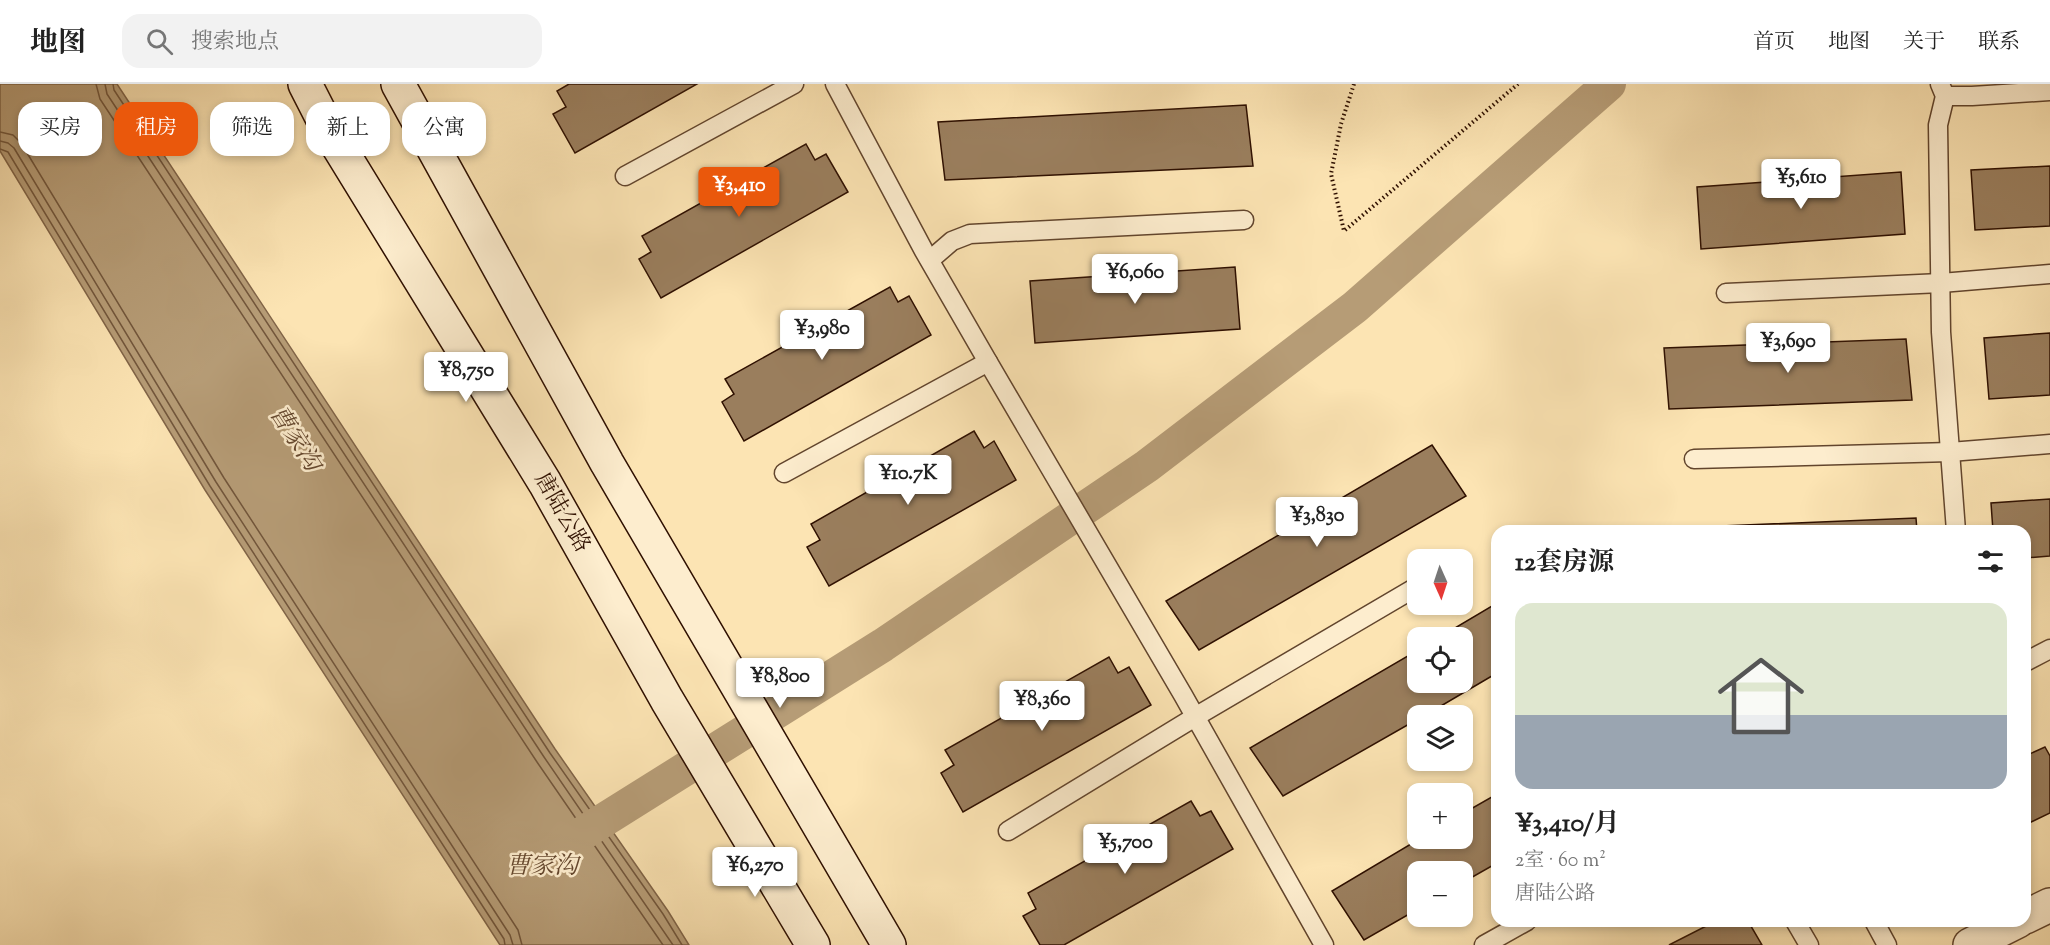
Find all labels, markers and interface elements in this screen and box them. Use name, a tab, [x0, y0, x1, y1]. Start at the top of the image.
search box	[122, 14, 542, 68]
text: 地图	[30, 24, 86, 64]
icon: search	[143, 25, 176, 58]
text: 搜索地点	[191, 27, 279, 59]
text: 首页	[1753, 28, 1795, 58]
text: 地图	[1828, 28, 1870, 58]
text: 关于	[1903, 28, 1945, 58]
text: 联系	[1978, 28, 2020, 58]
chip: 买房	[18, 102, 102, 156]
chip: 租房	[114, 102, 198, 156]
chip: 筛选	[210, 102, 294, 156]
chip: 新上	[306, 102, 390, 156]
chip: 公寓	[402, 102, 486, 156]
pin: ¥5,610	[1752, 159, 1850, 210]
text: ¥5,610	[1775, 164, 1827, 193]
pin: ¥3,410	[690, 167, 788, 218]
text: ¥3,410	[712, 172, 766, 201]
pin: ¥6,060	[1086, 254, 1184, 305]
text: ¥6,060	[1106, 259, 1164, 288]
pin: ¥3,980	[773, 310, 871, 361]
text: ¥3,980	[794, 315, 850, 344]
pin: ¥3,690	[1739, 323, 1837, 374]
text: ¥3,690	[1760, 328, 1816, 357]
pin: ¥8,750	[417, 352, 515, 403]
text: ¥8,750	[438, 357, 494, 386]
water label: 曹家沟	[260, 400, 330, 482]
pin: ¥10.7K	[859, 455, 957, 506]
text: ¥10.7K	[878, 460, 938, 489]
street label: 唐陆公路	[525, 467, 597, 559]
pin: ¥3,830	[1268, 497, 1366, 548]
text: ¥3,830	[1290, 502, 1344, 531]
text: 12套房源	[1515, 545, 1614, 582]
icon: filters	[1974, 545, 2007, 578]
north arrow	[1407, 549, 1473, 615]
map controls	[1407, 549, 1473, 927]
button: locate	[1407, 627, 1473, 693]
icon: home	[1707, 642, 1815, 750]
pin: ¥8,800	[731, 658, 829, 709]
text: ¥8,800	[750, 663, 810, 692]
pin: ¥8,360	[993, 681, 1091, 732]
text: ¥8,360	[1013, 686, 1071, 715]
button: layers	[1407, 705, 1473, 771]
button: +	[1407, 783, 1473, 849]
text: ¥3,410/月	[1515, 806, 1620, 843]
pin: ¥5,700	[1076, 824, 1174, 875]
text: ¥5,700	[1097, 829, 1153, 858]
pin: ¥6,270	[706, 847, 804, 898]
text: 2室 · 60 m²	[1515, 847, 1606, 876]
water label: 曹家沟	[506, 850, 582, 884]
text: ¥6,270	[726, 852, 784, 881]
button: −	[1407, 861, 1473, 927]
text: 唐陆公路	[1515, 880, 1595, 909]

